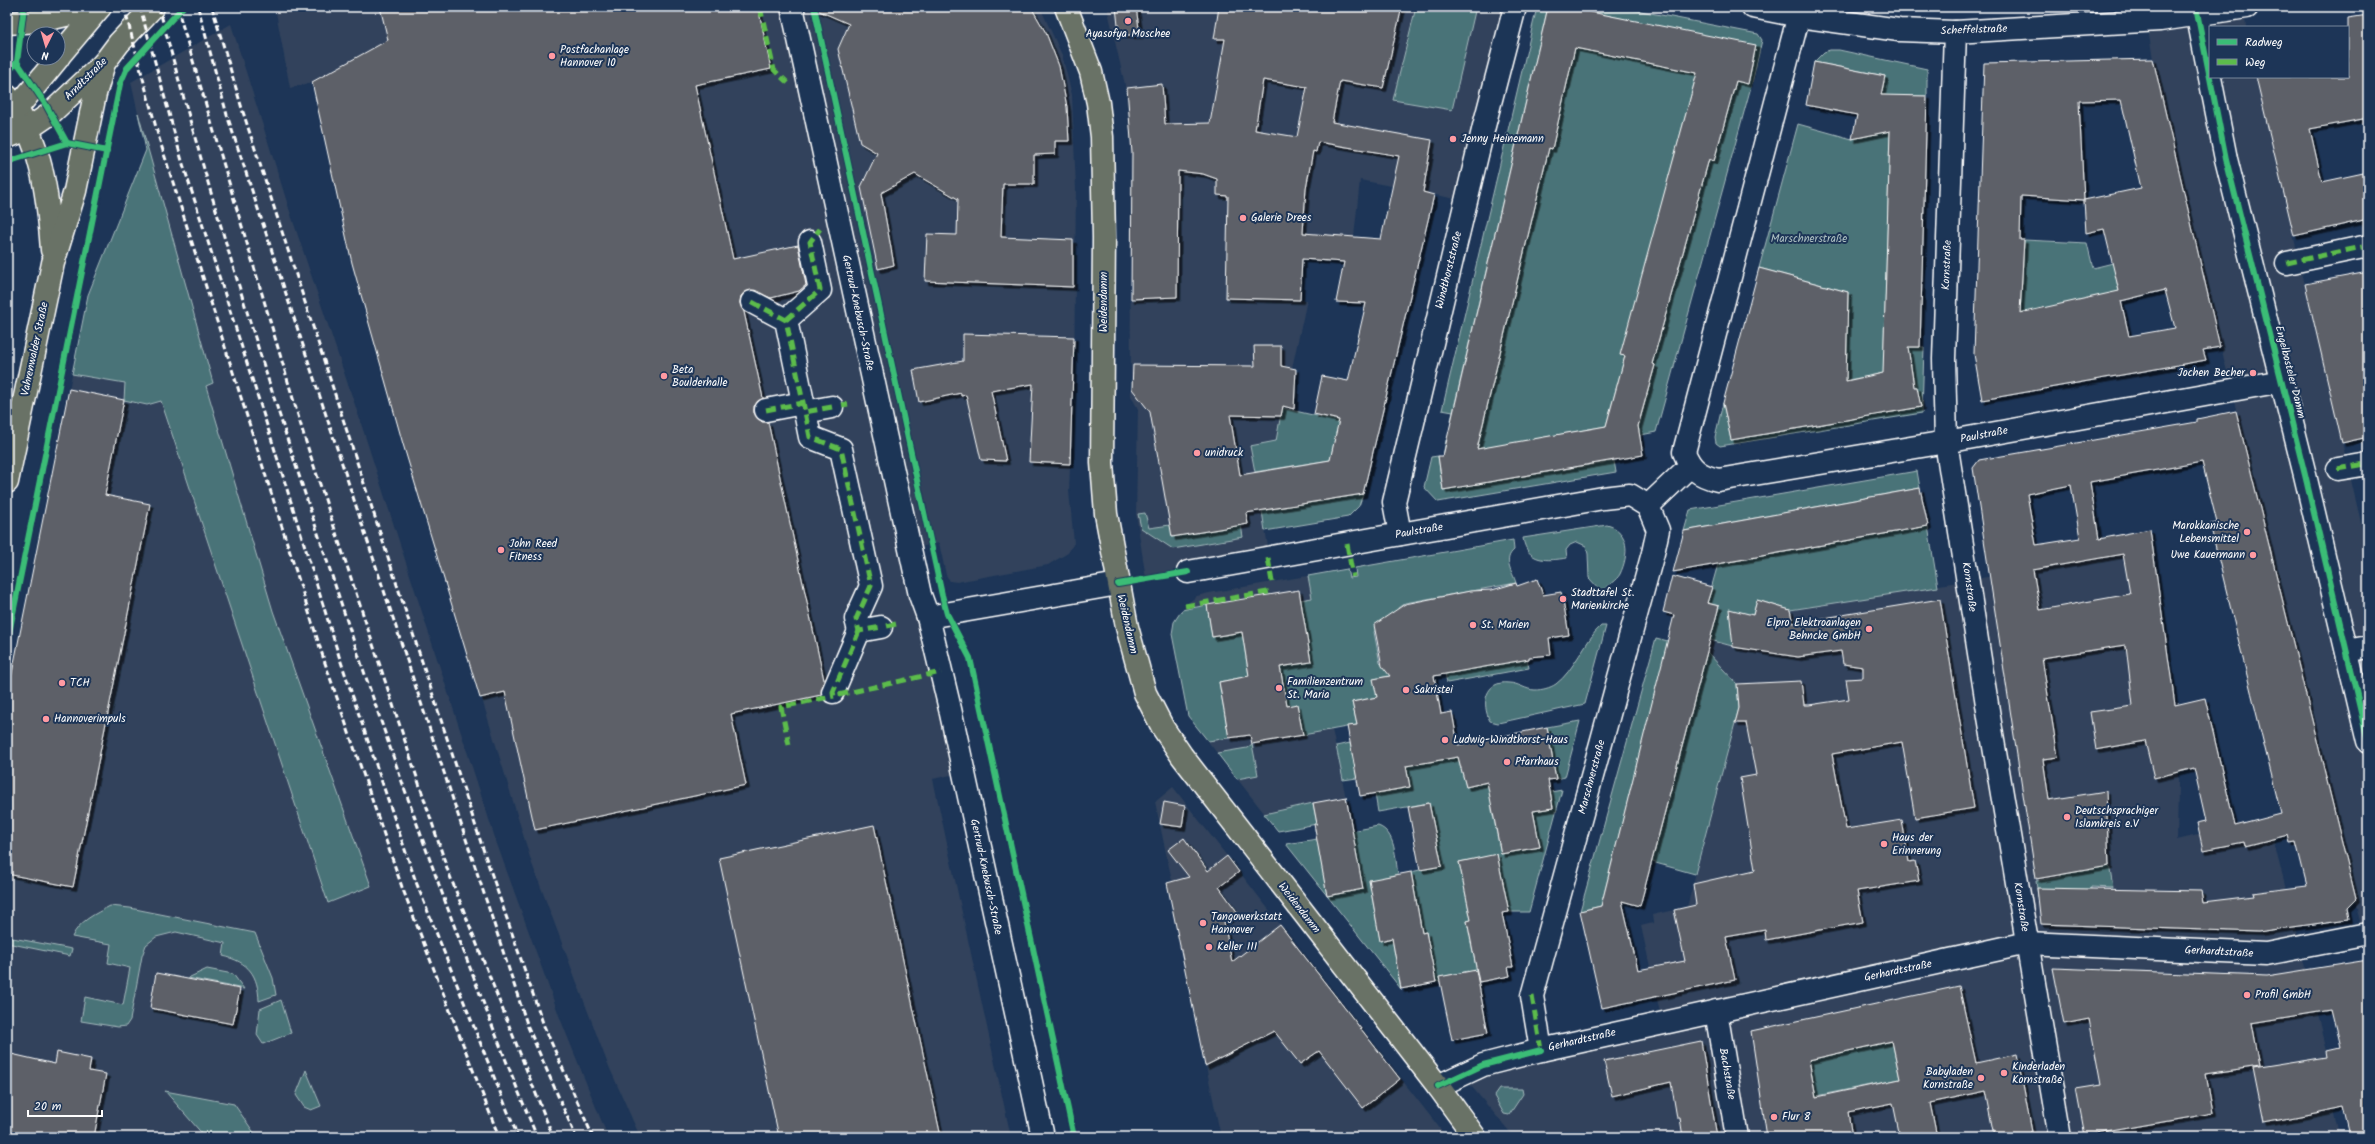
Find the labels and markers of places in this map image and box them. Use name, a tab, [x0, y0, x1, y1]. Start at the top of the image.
marker: Ayasofya Moschee	[1123, 16, 1133, 26]
place label: Ayasofya Moschee	[1086, 25, 1170, 43]
place label: Postfachanlage Hannover 10	[560, 41, 629, 72]
marker: Postfachanlage Hannover 10	[547, 51, 557, 61]
place label: Jenny Heinemann	[1461, 130, 1544, 148]
marker: Jenny Heinemann	[1448, 134, 1458, 144]
place label: Galerie Drees	[1251, 209, 1312, 227]
marker: Galerie Drees	[1238, 213, 1248, 223]
place label: Beta Boulderhalle	[672, 361, 728, 392]
place label: Jochen Becher	[2178, 364, 2246, 382]
marker: Jochen Becher	[2248, 368, 2258, 378]
marker: Beta Boulderhalle	[659, 371, 669, 381]
place label: unidruck	[1205, 444, 1244, 462]
marker: unidruck	[1192, 448, 1202, 458]
place label: Marokkanische Lebensmittel	[2172, 517, 2239, 548]
marker: Marokkanische Lebensmittel	[2242, 527, 2252, 537]
place label: John Reed Fitness	[509, 535, 558, 566]
marker: John Reed Fitness	[496, 545, 506, 555]
place label: Uwe Kauermann	[2170, 546, 2245, 564]
marker: Uwe Kauermann	[2248, 550, 2258, 560]
place label: Stadttafel St. Marienkirche	[1571, 584, 1634, 615]
marker: Stadttafel St. Marienkirche	[1558, 594, 1568, 604]
place label: Elpro Elektroanlagen Behncke GmbH	[1767, 614, 1861, 645]
place label: St. Marien	[1481, 616, 1529, 634]
marker: St. Marien	[1468, 620, 1478, 630]
marker: Elpro Elektroanlagen Behncke GmbH	[1864, 624, 1874, 634]
place label: Familienzentrum St. Maria	[1287, 673, 1363, 704]
place label: TCH	[70, 674, 90, 692]
marker: TCH	[57, 678, 67, 688]
place label: Sakristei	[1414, 681, 1453, 699]
marker: Familienzentrum St. Maria	[1274, 683, 1284, 693]
marker: Sakristei	[1401, 685, 1411, 695]
place label: Hannoverimpuls	[54, 710, 126, 728]
marker: Hannoverimpuls	[41, 714, 51, 724]
place label: Ludwig-Windthorst-Haus	[1453, 731, 1568, 749]
marker: Ludwig-Windthorst-Haus	[1440, 735, 1450, 745]
place label: Pfarrhaus	[1515, 753, 1559, 771]
marker: Pfarrhaus	[1502, 757, 1512, 767]
place label: Deutschsprachiger Islamkreis e.V	[2075, 802, 2159, 833]
marker: Deutschsprachiger Islamkreis e.V	[2062, 812, 2072, 822]
place label: Haus der Erinnerung	[1892, 829, 1941, 860]
marker: Haus der Erinnerung	[1879, 839, 1889, 849]
place label: Tangowerkstatt Hannover	[1211, 908, 1283, 939]
marker: Tangowerkstatt Hannover	[1198, 918, 1208, 928]
place label: Keller III	[1217, 938, 1257, 956]
marker: Keller III	[1204, 942, 1214, 952]
place label: Profil GmbH	[2255, 986, 2311, 1004]
marker: Profil GmbH	[2242, 990, 2252, 1000]
place label: Kinderladen Kornstraße	[2012, 1058, 2065, 1089]
place label: Babyladen Kornstraße	[1923, 1063, 1973, 1094]
marker: Kinderladen Kornstraße	[1999, 1068, 2009, 1078]
marker: Babyladen Kornstraße	[1976, 1073, 1986, 1083]
place label: Flur 8	[1782, 1108, 1811, 1126]
marker: Flur 8	[1769, 1112, 1779, 1122]

